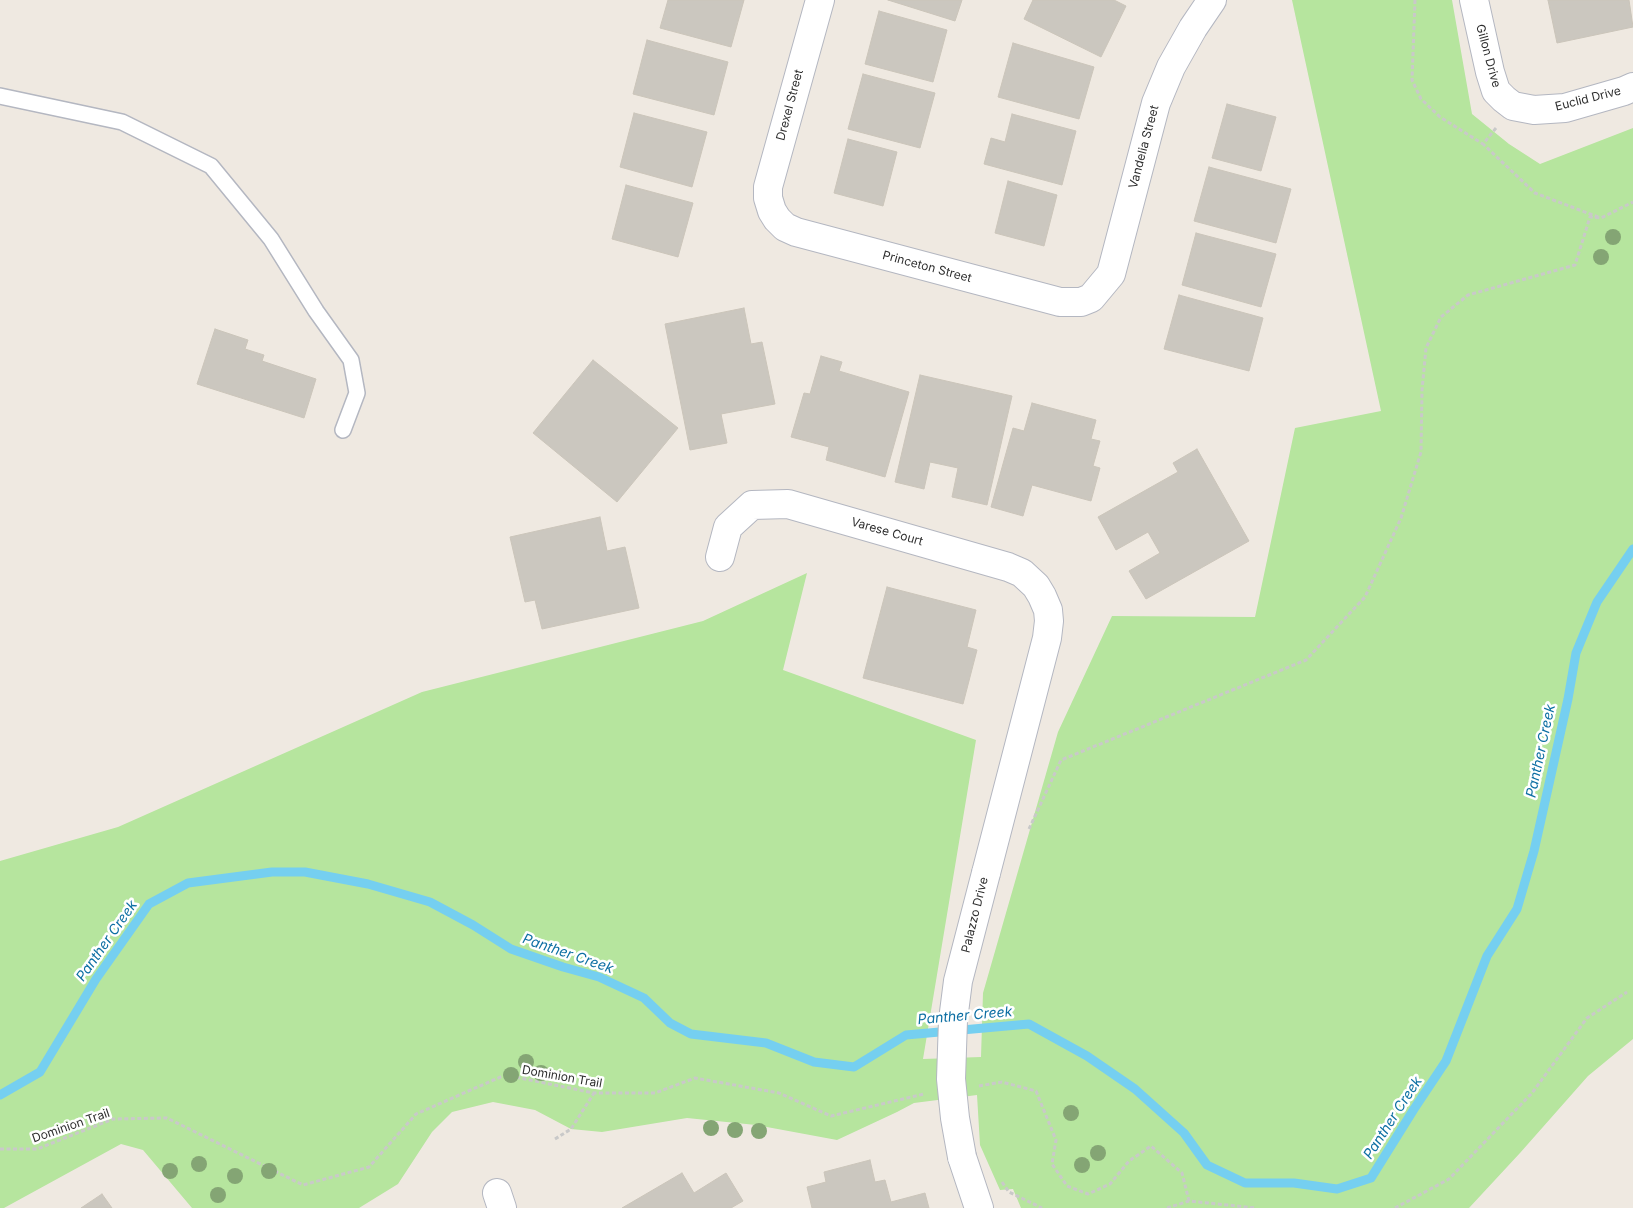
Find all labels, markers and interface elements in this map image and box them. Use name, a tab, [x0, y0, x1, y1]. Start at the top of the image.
street label: Gillon Drive	[1473, 23, 1503, 89]
street label: Drexel Street	[774, 68, 806, 142]
street label: Euclid Drive	[1554, 84, 1622, 114]
street label: Vandelia Street	[1126, 104, 1162, 190]
street label: Princeton Street	[881, 248, 973, 286]
street label: Varese Court	[849, 515, 925, 549]
water label: Panther Creek	[1523, 703, 1559, 799]
street label: Palazzo Drive	[959, 876, 991, 954]
water label: Panther Creek	[73, 897, 141, 985]
water label: Panther Creek	[520, 931, 616, 977]
water label: Panther Creek	[917, 1003, 1013, 1029]
street label: Dominion Trail	[521, 1063, 603, 1091]
water label: Panther Creek	[1360, 1074, 1426, 1162]
street label: Dominion Trail	[30, 1106, 112, 1146]

